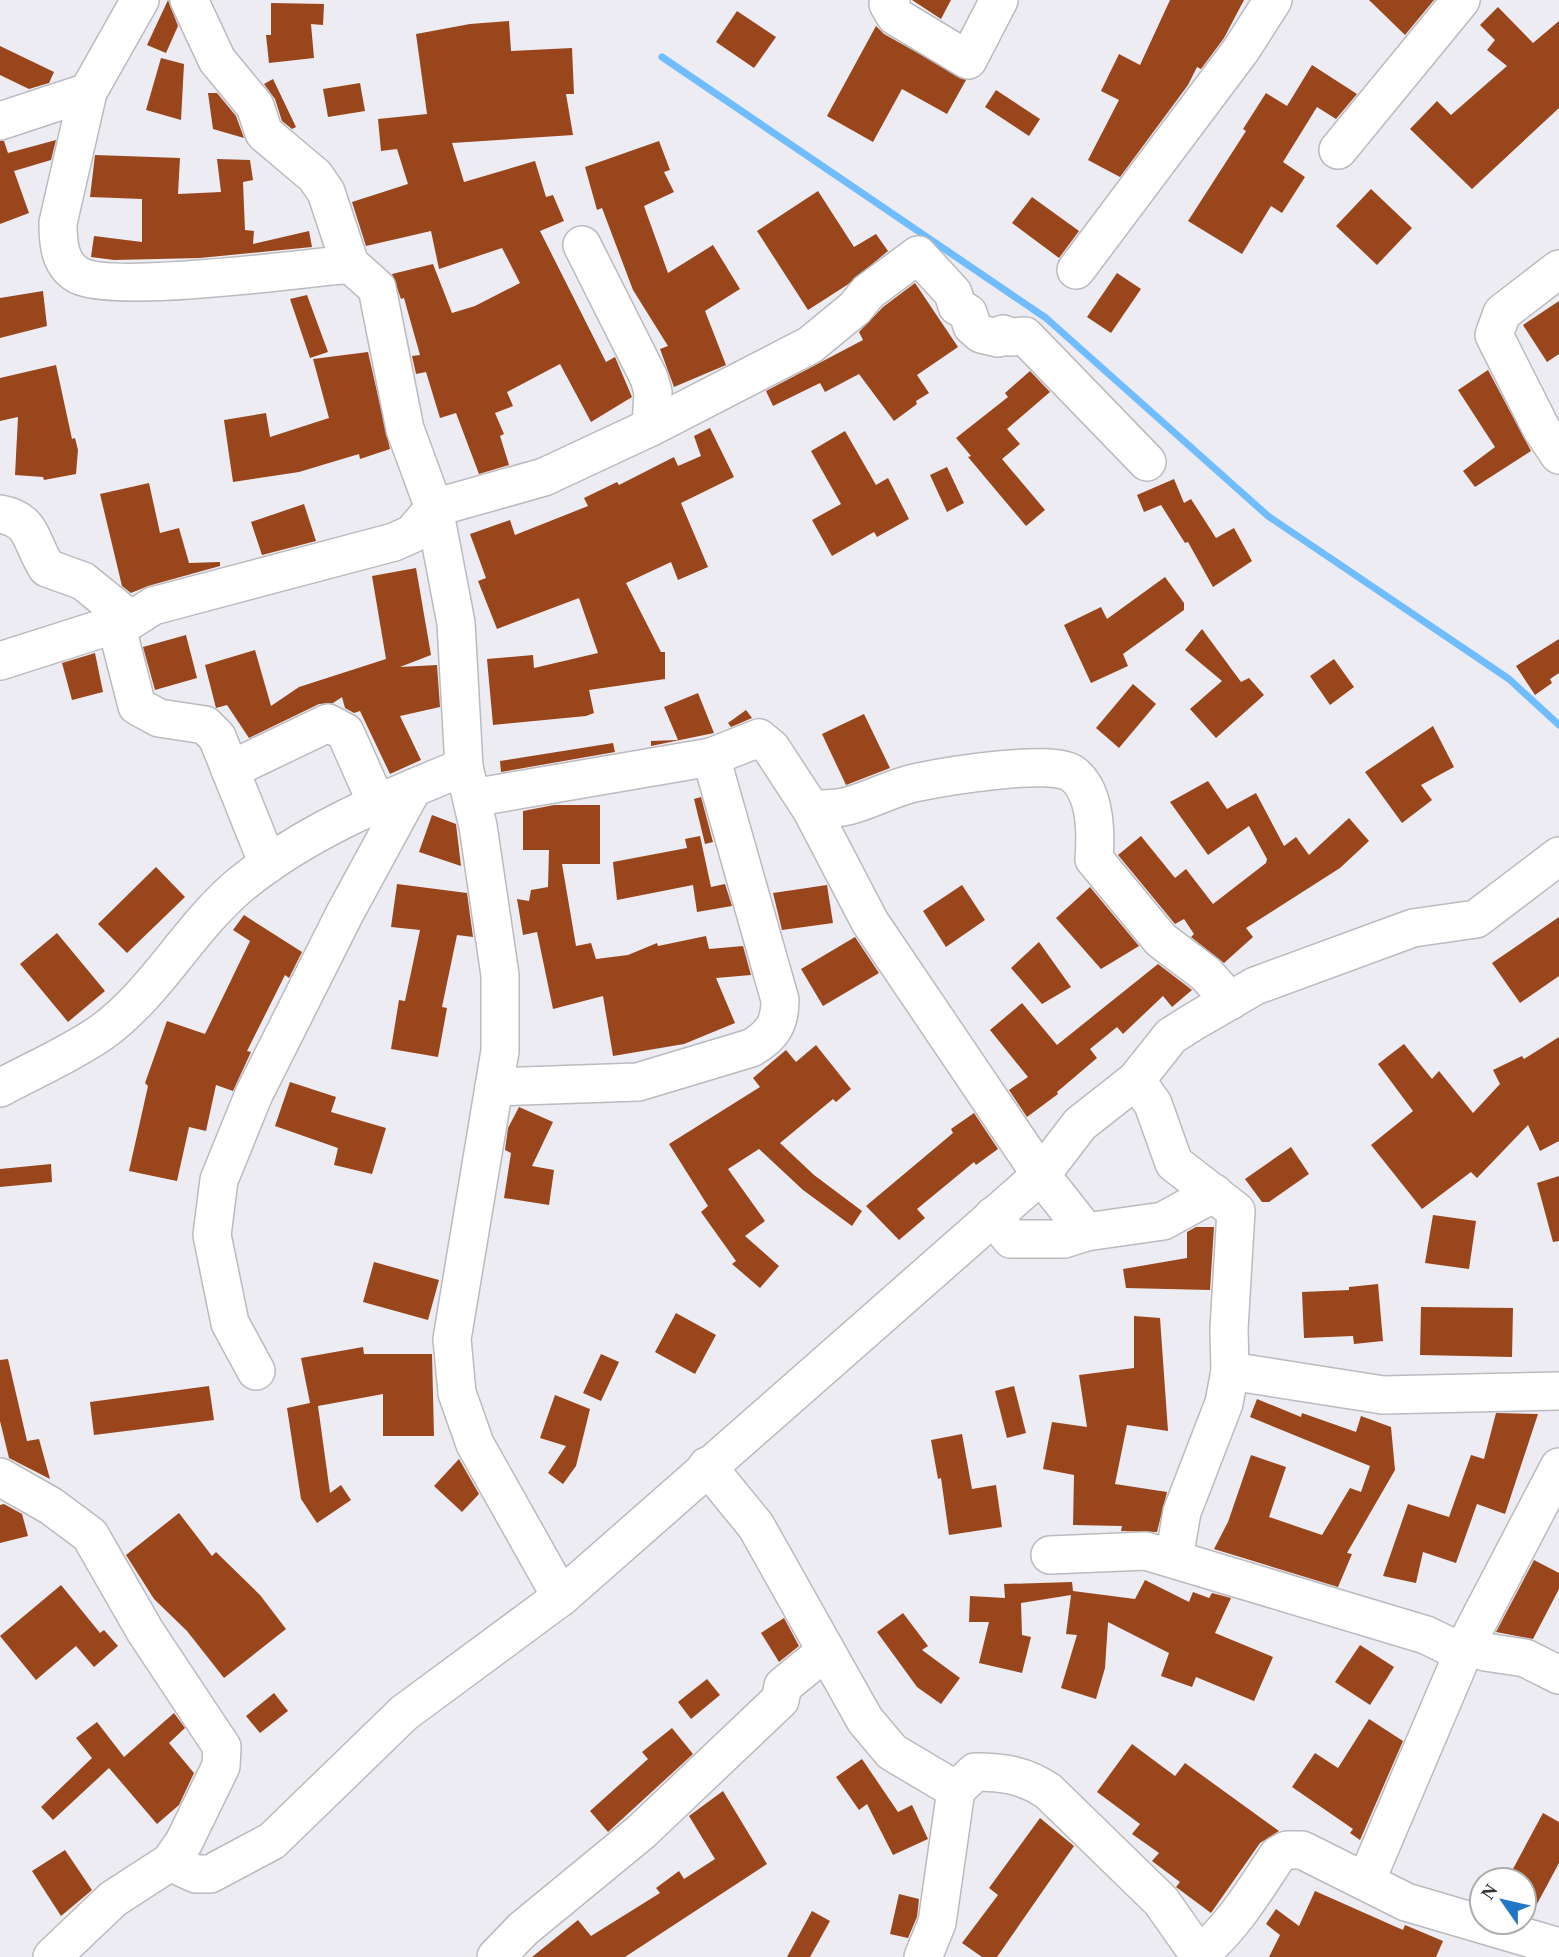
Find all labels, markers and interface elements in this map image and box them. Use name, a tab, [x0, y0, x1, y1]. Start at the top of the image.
north arrow	[1468, 1866, 1538, 1936]
text: N	[1477, 1880, 1502, 1903]

